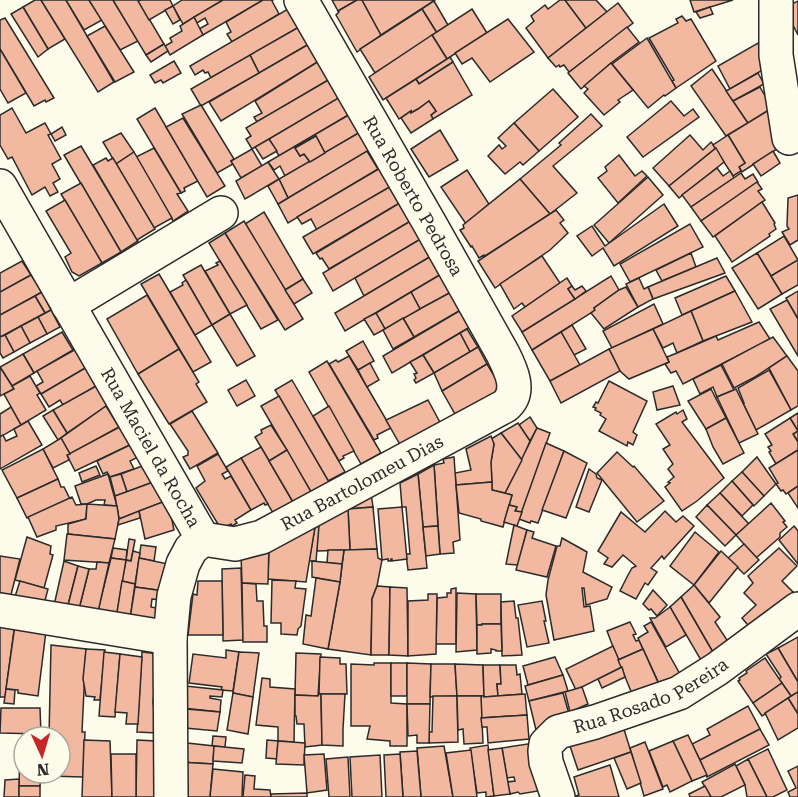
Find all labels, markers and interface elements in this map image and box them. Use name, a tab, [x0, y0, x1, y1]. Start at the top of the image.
street label: Rua Roberto Pedrosa	[359, 112, 468, 280]
street label: Rua Maciel da Rocha	[97, 364, 205, 531]
street label: Rua Bartolomeu Dias	[277, 430, 447, 535]
street label: Rua Rosado Pereira	[571, 653, 732, 737]
north arrow	[12, 725, 72, 785]
text: N	[36, 760, 50, 779]

